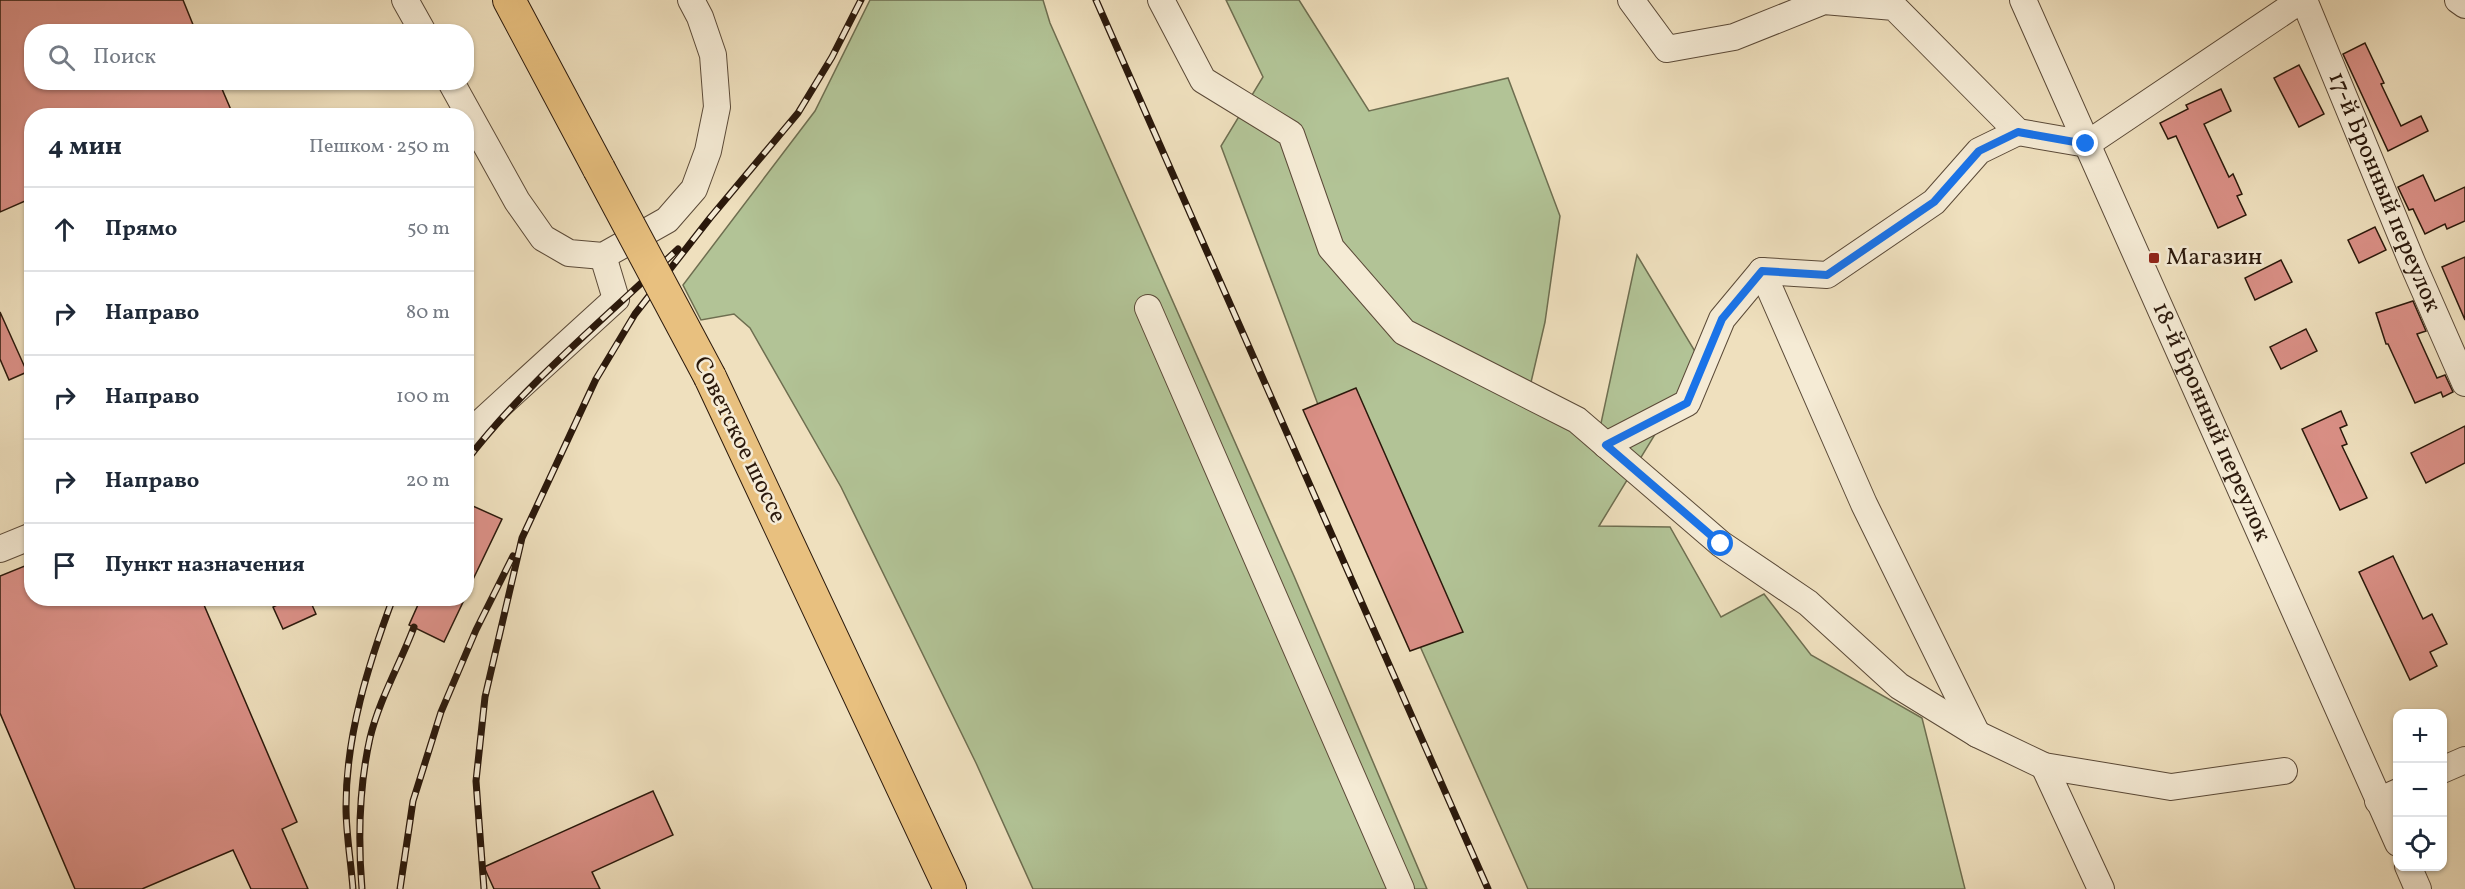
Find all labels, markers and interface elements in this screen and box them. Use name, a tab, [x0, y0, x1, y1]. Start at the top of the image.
search box	[24, 24, 474, 90]
icon: search	[45, 41, 78, 74]
text: Поиск	[93, 42, 156, 73]
street label: 17-й Бронный переулок	[2318, 67, 2449, 318]
text: 4 мин	[48, 129, 122, 165]
route end	[2072, 130, 2098, 156]
text: Пешком · 250 m	[309, 133, 450, 161]
icon: ahead	[48, 213, 81, 246]
text: Прямо	[105, 214, 177, 245]
text: 50 m	[407, 215, 450, 243]
place label: Магазин	[2166, 241, 2262, 275]
marker: Магазин	[2147, 251, 2161, 265]
icon: right	[48, 297, 81, 330]
street label: 18-й Бронный переулок	[2143, 297, 2279, 548]
text: Направо	[105, 298, 199, 329]
text: 80 m	[406, 299, 450, 327]
street label: Советское шоссе	[684, 351, 794, 529]
icon: right	[48, 381, 81, 414]
text: Направо	[105, 382, 199, 413]
text: 100 m	[396, 383, 450, 411]
icon: right	[48, 465, 81, 498]
text: Направо	[105, 466, 199, 497]
text: 20 m	[406, 467, 450, 495]
route start	[1707, 530, 1733, 556]
icon: arrive	[48, 549, 81, 582]
text: Пункт назначения	[105, 550, 305, 581]
map controls	[2393, 709, 2447, 871]
button: +	[2393, 709, 2447, 763]
button: −	[2393, 763, 2447, 817]
button: locate	[2393, 817, 2447, 871]

